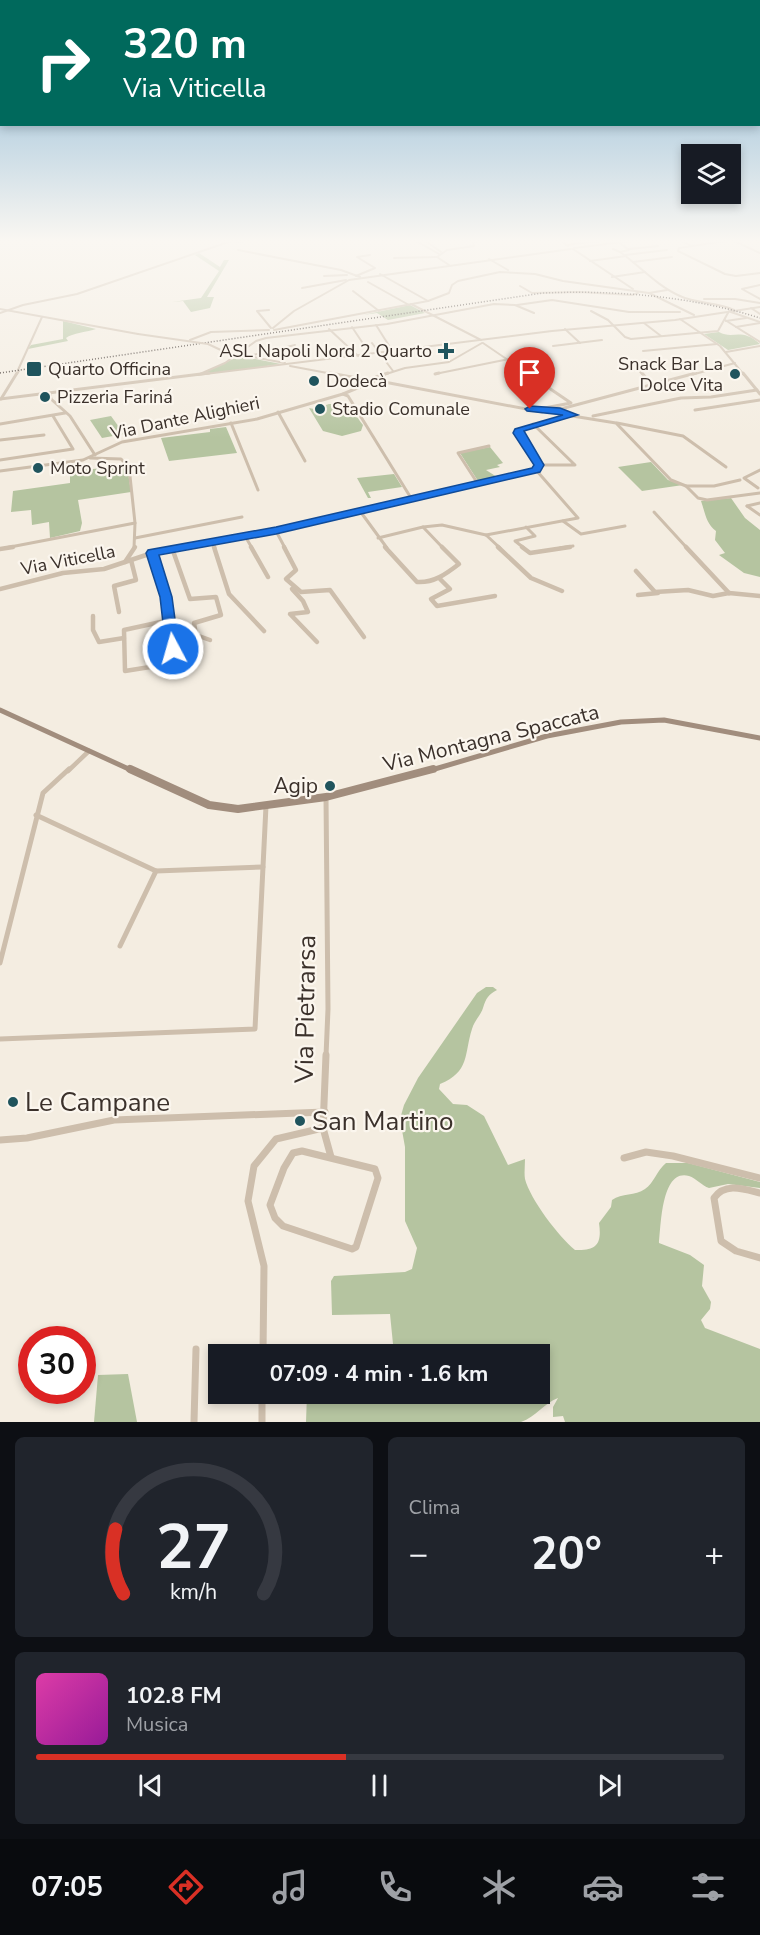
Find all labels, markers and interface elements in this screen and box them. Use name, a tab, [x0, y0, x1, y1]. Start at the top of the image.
text: 320 m	[123, 16, 247, 73]
icon: right	[24, 24, 102, 102]
text: Via Viticella	[123, 70, 267, 107]
map controls	[681, 144, 741, 204]
button: layers	[681, 144, 741, 204]
place label: ASL Napoli Nord 2 Quarto	[219, 339, 432, 363]
marker: ASL Napoli Nord 2 Quarto	[437, 342, 455, 360]
pin	[504, 347, 555, 409]
place label: Snack Bar La Dolce Vita	[618, 352, 723, 397]
icon: arrive	[513, 356, 546, 389]
place label: Quarto Officina	[48, 357, 171, 381]
marker: Quarto Officina	[25, 360, 43, 378]
marker: Snack Bar La Dolce Vita	[728, 367, 742, 381]
place label: Dodecà	[326, 369, 387, 393]
marker: Dodecà	[307, 374, 321, 388]
place label: Pizzeria Fariná	[57, 385, 173, 409]
marker: Pizzeria Fariná	[38, 390, 52, 404]
street label: Via Dante Alighieri	[107, 390, 262, 446]
place label: Stadio Comunale	[332, 397, 470, 421]
marker: Stadio Comunale	[313, 402, 327, 416]
place label: Moto Sprint	[50, 456, 146, 480]
marker: Moto Sprint	[31, 461, 45, 475]
street label: Via Viticella	[18, 539, 117, 581]
position arrow	[141, 617, 205, 681]
street label: Via Montagna Spaccata	[379, 698, 602, 779]
place label: Agip	[273, 772, 318, 800]
marker: Agip	[323, 779, 337, 793]
street label: Via Pietrarsa	[287, 935, 324, 1084]
place label: Le Campane	[25, 1085, 170, 1120]
marker: Le Campane	[6, 1095, 20, 1109]
place label: San Martino	[312, 1104, 454, 1139]
marker: San Martino	[293, 1114, 307, 1128]
speed limit sign: 30	[18, 1326, 96, 1404]
text: 07:09 · 4 min · 1.6 km	[270, 1359, 488, 1389]
text: Clima	[409, 1494, 460, 1521]
text: 27	[156, 1505, 231, 1590]
text: 20°	[531, 1524, 602, 1585]
text: −	[409, 1532, 428, 1577]
text: +	[704, 1532, 724, 1577]
text: km/h	[170, 1577, 217, 1607]
text: 102.8 FM	[126, 1681, 222, 1711]
text: Musica	[126, 1711, 188, 1738]
icon: previous	[134, 1769, 167, 1802]
icon: pause	[363, 1769, 396, 1802]
icon: next	[593, 1769, 626, 1802]
icon: directions	[165, 1866, 207, 1908]
icon: music	[269, 1866, 311, 1908]
icon: phone	[374, 1866, 416, 1908]
icon: climate	[478, 1866, 520, 1908]
icon: car	[582, 1866, 624, 1908]
icon: filters	[687, 1866, 729, 1908]
text: 07:05	[31, 1869, 103, 1906]

